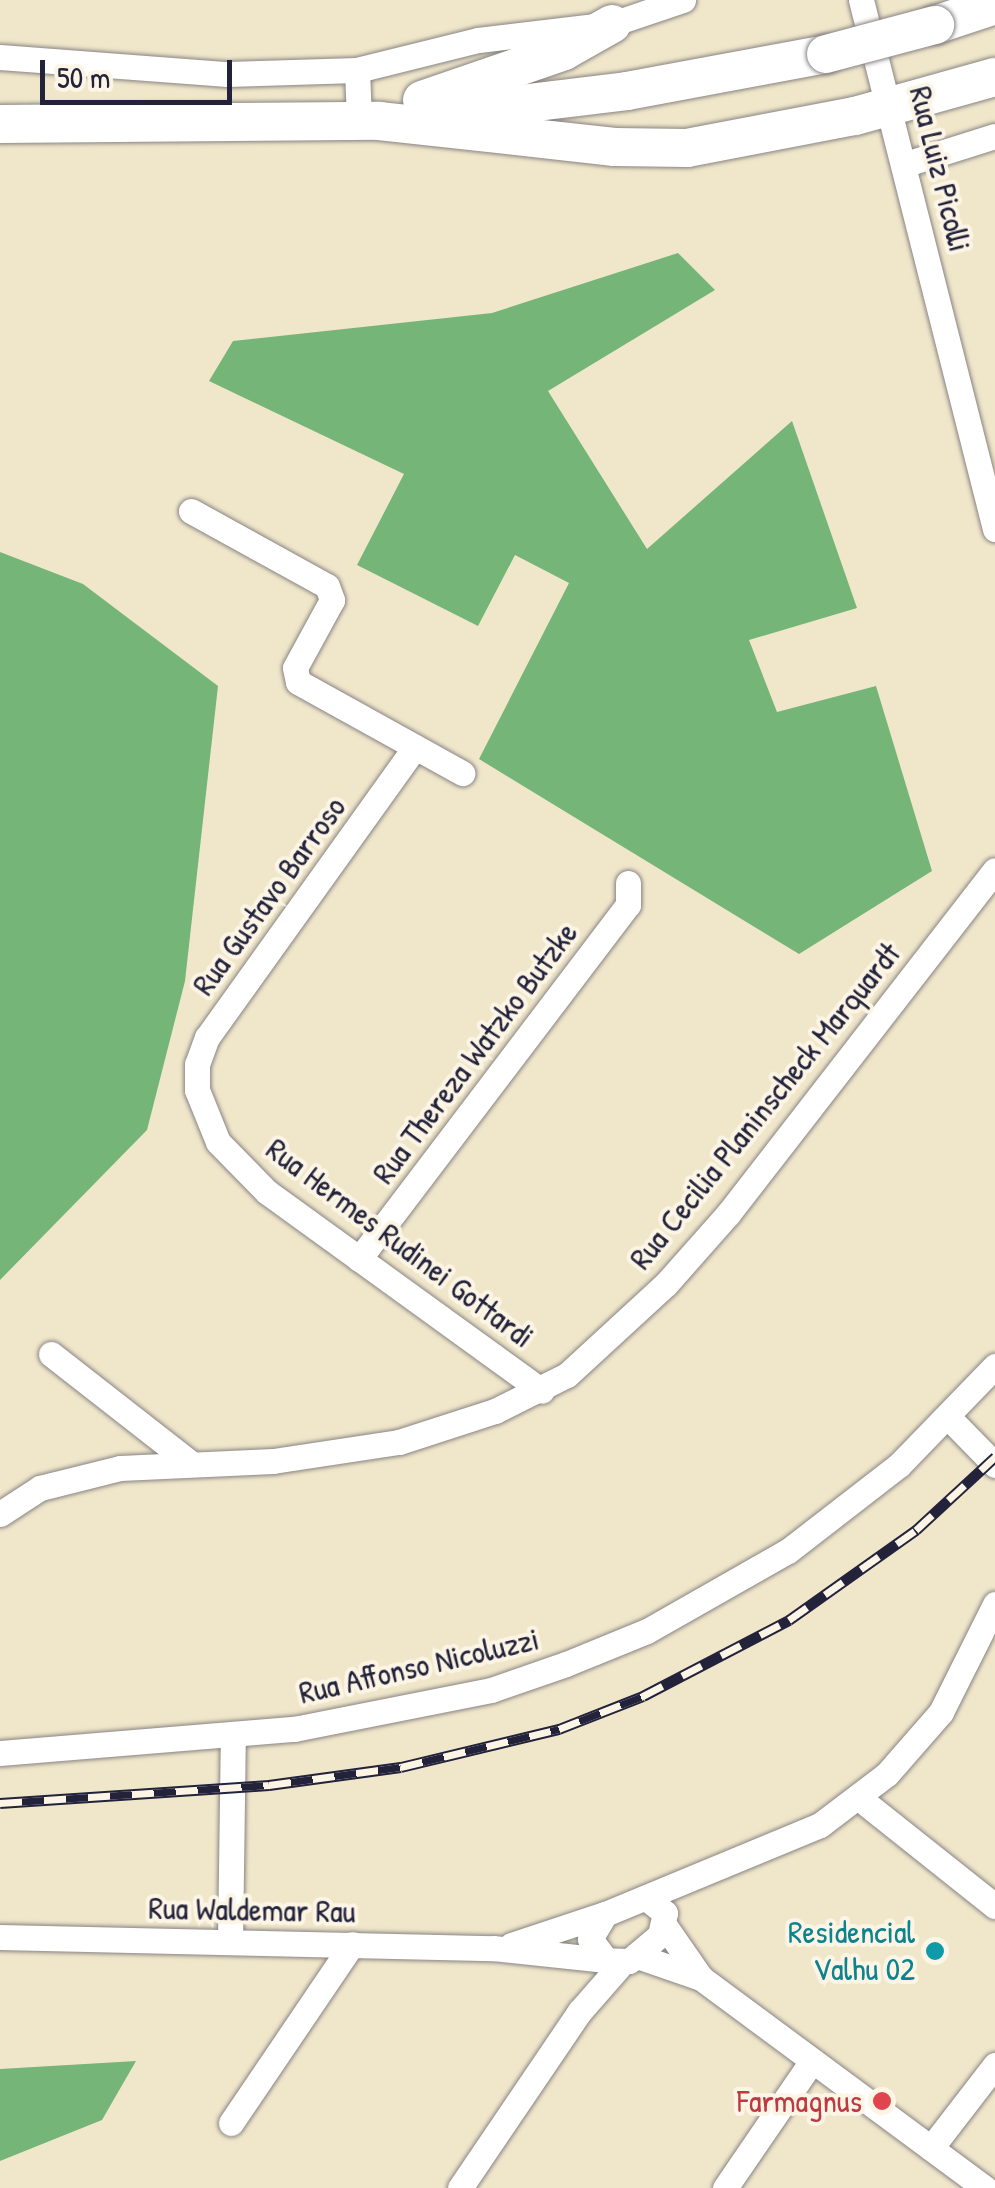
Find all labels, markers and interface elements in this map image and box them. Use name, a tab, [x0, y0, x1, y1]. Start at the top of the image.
scale bar	[45, 40, 238, 102]
text: 50 m	[57, 57, 110, 97]
street label: Rua Luiz Picolli	[901, 82, 979, 256]
street label: Rua Gustavo Barroso	[184, 789, 354, 1003]
street label: Rua Thereza Watzko Butzke	[364, 915, 586, 1191]
street label: Rua Cecilia Planinscheck Marquardt	[621, 935, 909, 1277]
street label: Rua Hermes Rudinei Gottardi	[259, 1130, 541, 1356]
street label: Rua Affonso Nicoluzzi	[295, 1620, 543, 1712]
street label: Rua Waldemar Rau	[148, 1889, 356, 1931]
place label: Residencial Valhu 02	[788, 1914, 915, 1989]
marker: Residencial Valhu 02	[924, 1940, 946, 1962]
place label: Farmagnus	[737, 2082, 862, 2120]
marker: Farmagnus	[871, 2090, 893, 2112]

